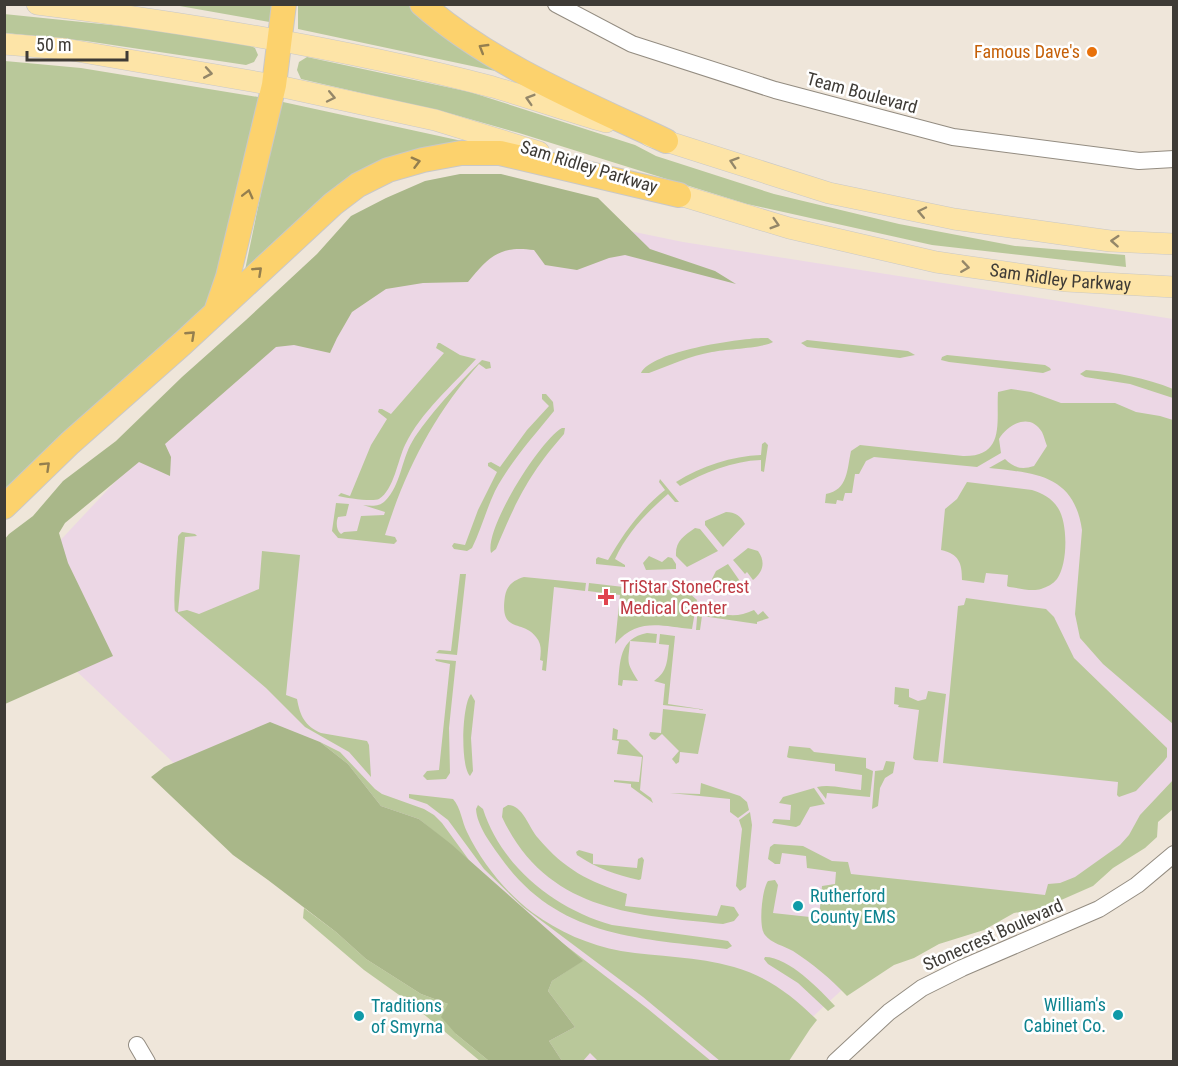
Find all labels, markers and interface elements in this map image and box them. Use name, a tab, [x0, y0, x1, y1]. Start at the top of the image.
scale bar	[27, 24, 128, 62]
text: 50 m	[36, 34, 71, 55]
place label: Famous Dave's	[974, 41, 1080, 62]
one-way arrow	[479, 43, 489, 55]
marker: Famous Dave's	[1085, 45, 1099, 59]
one-way arrow	[203, 67, 212, 79]
street label: Team Boulevard	[804, 68, 920, 117]
one-way arrow	[326, 90, 336, 103]
one-way arrow	[525, 94, 536, 106]
street label: Sam Ridley Parkway	[518, 136, 661, 197]
one-way arrow	[411, 157, 421, 169]
one-way arrow	[729, 157, 740, 170]
one-way arrow	[240, 190, 253, 200]
one-way arrow	[918, 206, 928, 219]
one-way arrow	[769, 217, 780, 229]
one-way arrow	[1111, 234, 1120, 247]
street label: Sam Ridley Parkway	[988, 259, 1132, 295]
one-way arrow	[961, 260, 970, 272]
one-way arrow	[252, 267, 262, 278]
one-way arrow	[184, 331, 194, 342]
one-way arrow	[39, 463, 50, 474]
place label: TriStar StoneCrest Medical Center	[620, 576, 749, 618]
marker: TriStar StoneCrest Medical Center	[597, 588, 615, 606]
place label: Rutherford County EMS	[810, 885, 896, 927]
street label: Stonecrest Boulevard	[920, 894, 1066, 975]
marker: Rutherford County EMS	[791, 899, 805, 913]
place label: William's Cabinet Co.	[1024, 994, 1106, 1036]
place label: Traditions of Smyrna	[371, 995, 443, 1037]
marker: William's Cabinet Co.	[1111, 1008, 1125, 1022]
marker: Traditions of Smyrna	[352, 1009, 366, 1023]

